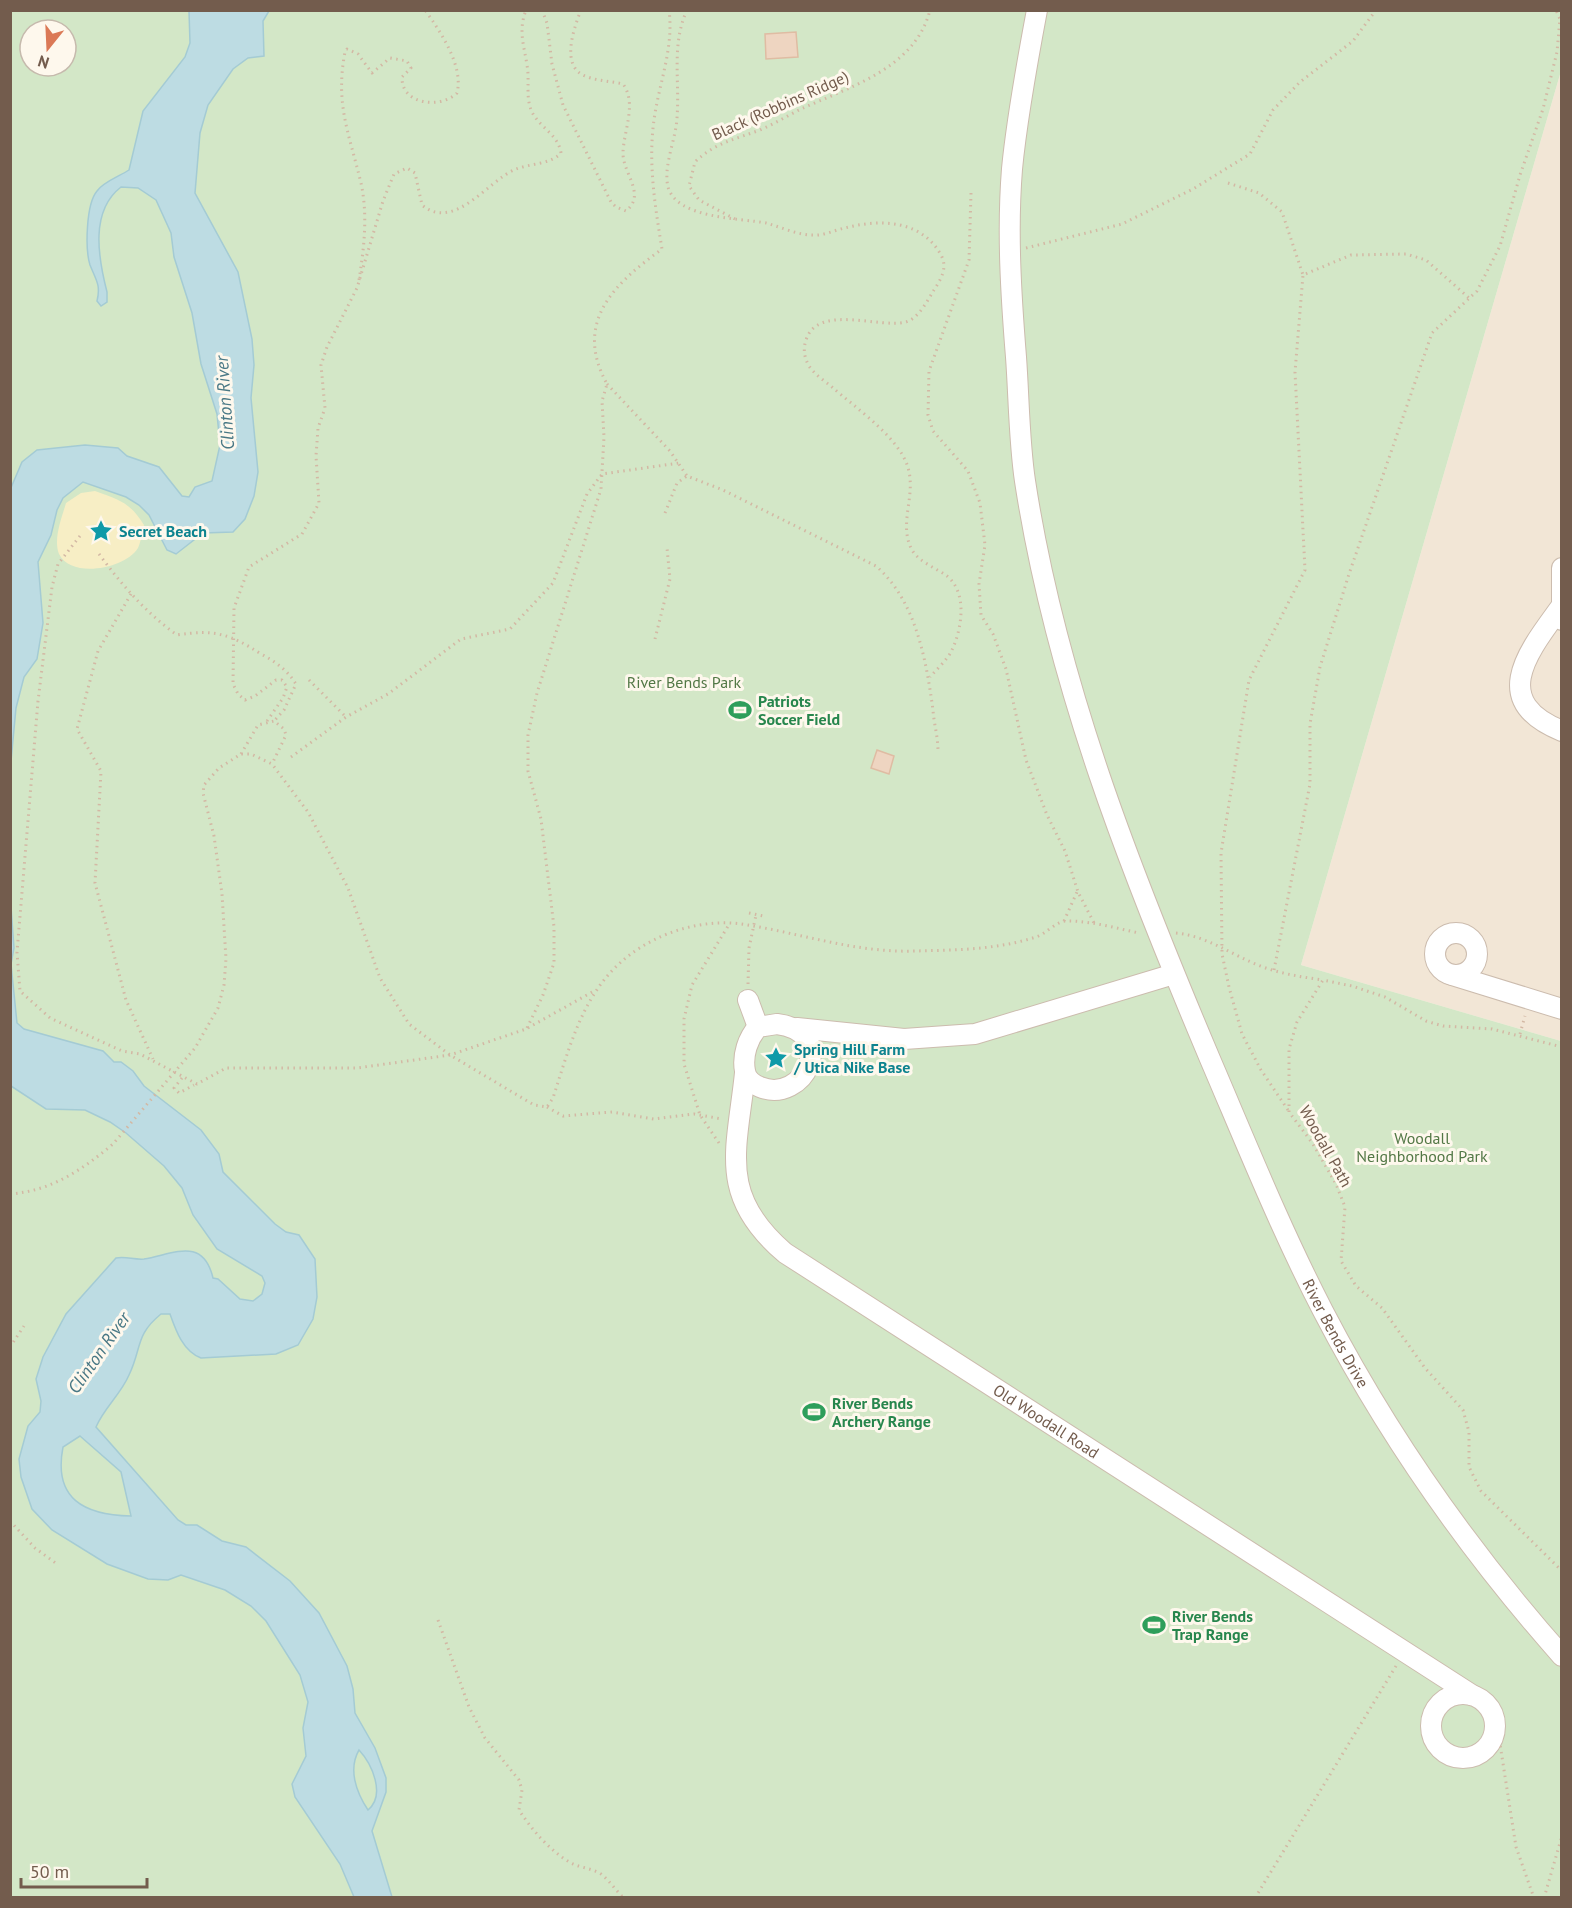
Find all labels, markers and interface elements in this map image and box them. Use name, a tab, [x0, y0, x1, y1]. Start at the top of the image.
north arrow	[18, 18, 78, 78]
text: N	[35, 51, 51, 73]
street label: Black (Robbins Ridge)	[709, 66, 851, 144]
water label: Clinton River	[210, 354, 239, 451]
place icon: Secret Beach	[88, 518, 114, 544]
place label: Secret Beach	[119, 521, 207, 541]
park label: River Bends Park	[627, 672, 742, 692]
place label: Patriots Soccer Field	[758, 691, 840, 729]
sports icon: Patriots Soccer Field	[727, 697, 753, 723]
place label: Spring Hill Farm / Utica Nike Base	[793, 1039, 910, 1077]
place icon: Spring Hill Farm / Utica Nike Base	[763, 1045, 789, 1071]
street label: Woodall Path	[1295, 1102, 1357, 1190]
park label: Woodall Neighborhood Park	[1356, 1128, 1488, 1166]
street label: River Bends Drive	[1298, 1275, 1373, 1391]
water label: Clinton River	[62, 1307, 136, 1398]
street label: Old Woodall Road	[989, 1380, 1103, 1462]
place label: River Bends Archery Range	[832, 1393, 931, 1431]
sports icon: River Bends Archery Range	[801, 1399, 827, 1425]
place label: River Bends Trap Range	[1172, 1606, 1253, 1644]
sports icon: River Bends Trap Range	[1141, 1612, 1167, 1638]
scale bar	[21, 1851, 147, 1889]
text: 50 m	[30, 1860, 69, 1883]

